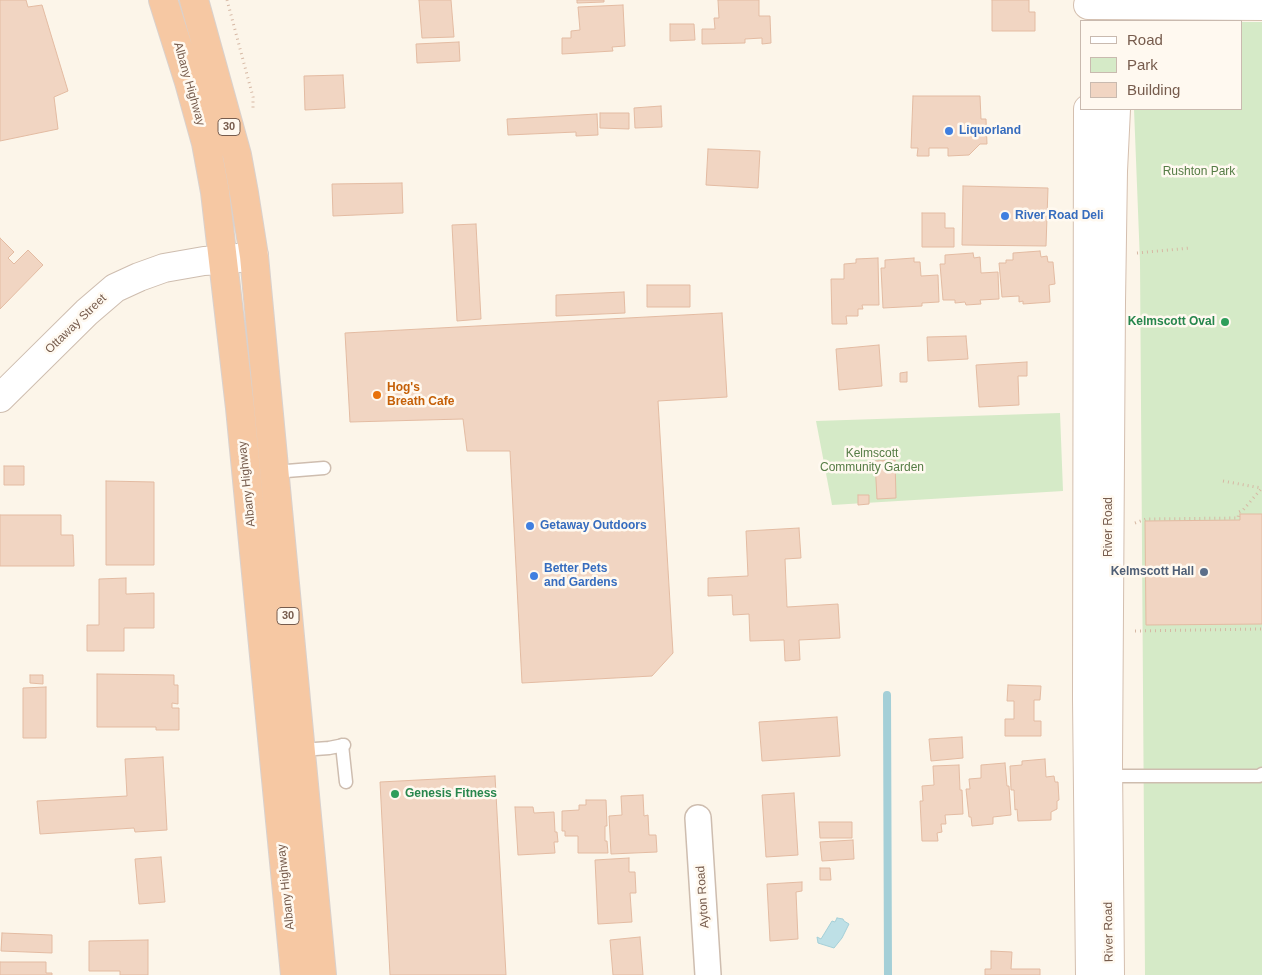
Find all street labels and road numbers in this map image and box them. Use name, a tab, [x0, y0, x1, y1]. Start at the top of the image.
street label: Albany Highway	[170, 41, 208, 127]
road number: 30	[218, 118, 240, 136]
street label: Ottaway Street	[42, 291, 110, 357]
street label: Albany Highway	[235, 440, 259, 528]
street label: River Road	[1102, 497, 1116, 557]
road number: 30	[277, 608, 299, 624]
street label: Albany Highway	[274, 843, 298, 931]
street label: Ayton Road	[694, 865, 712, 929]
street label: River Road	[1101, 902, 1117, 962]

